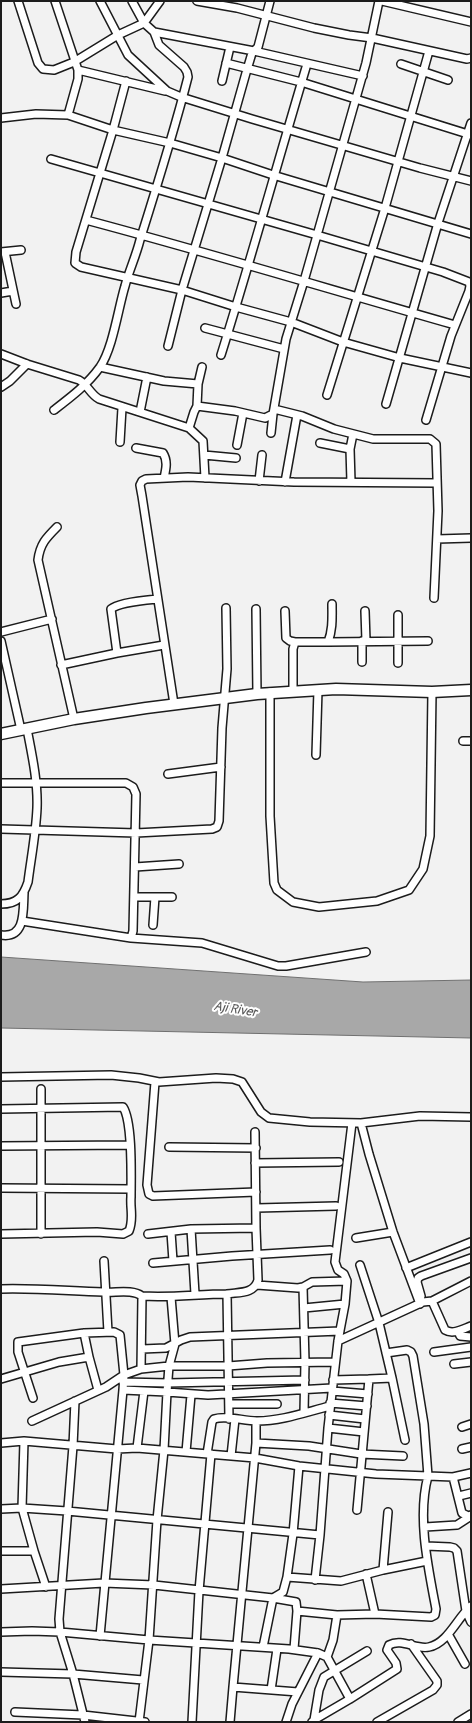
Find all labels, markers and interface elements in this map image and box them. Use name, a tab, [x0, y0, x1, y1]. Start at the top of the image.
water label: Aji River	[212, 999, 258, 1021]

